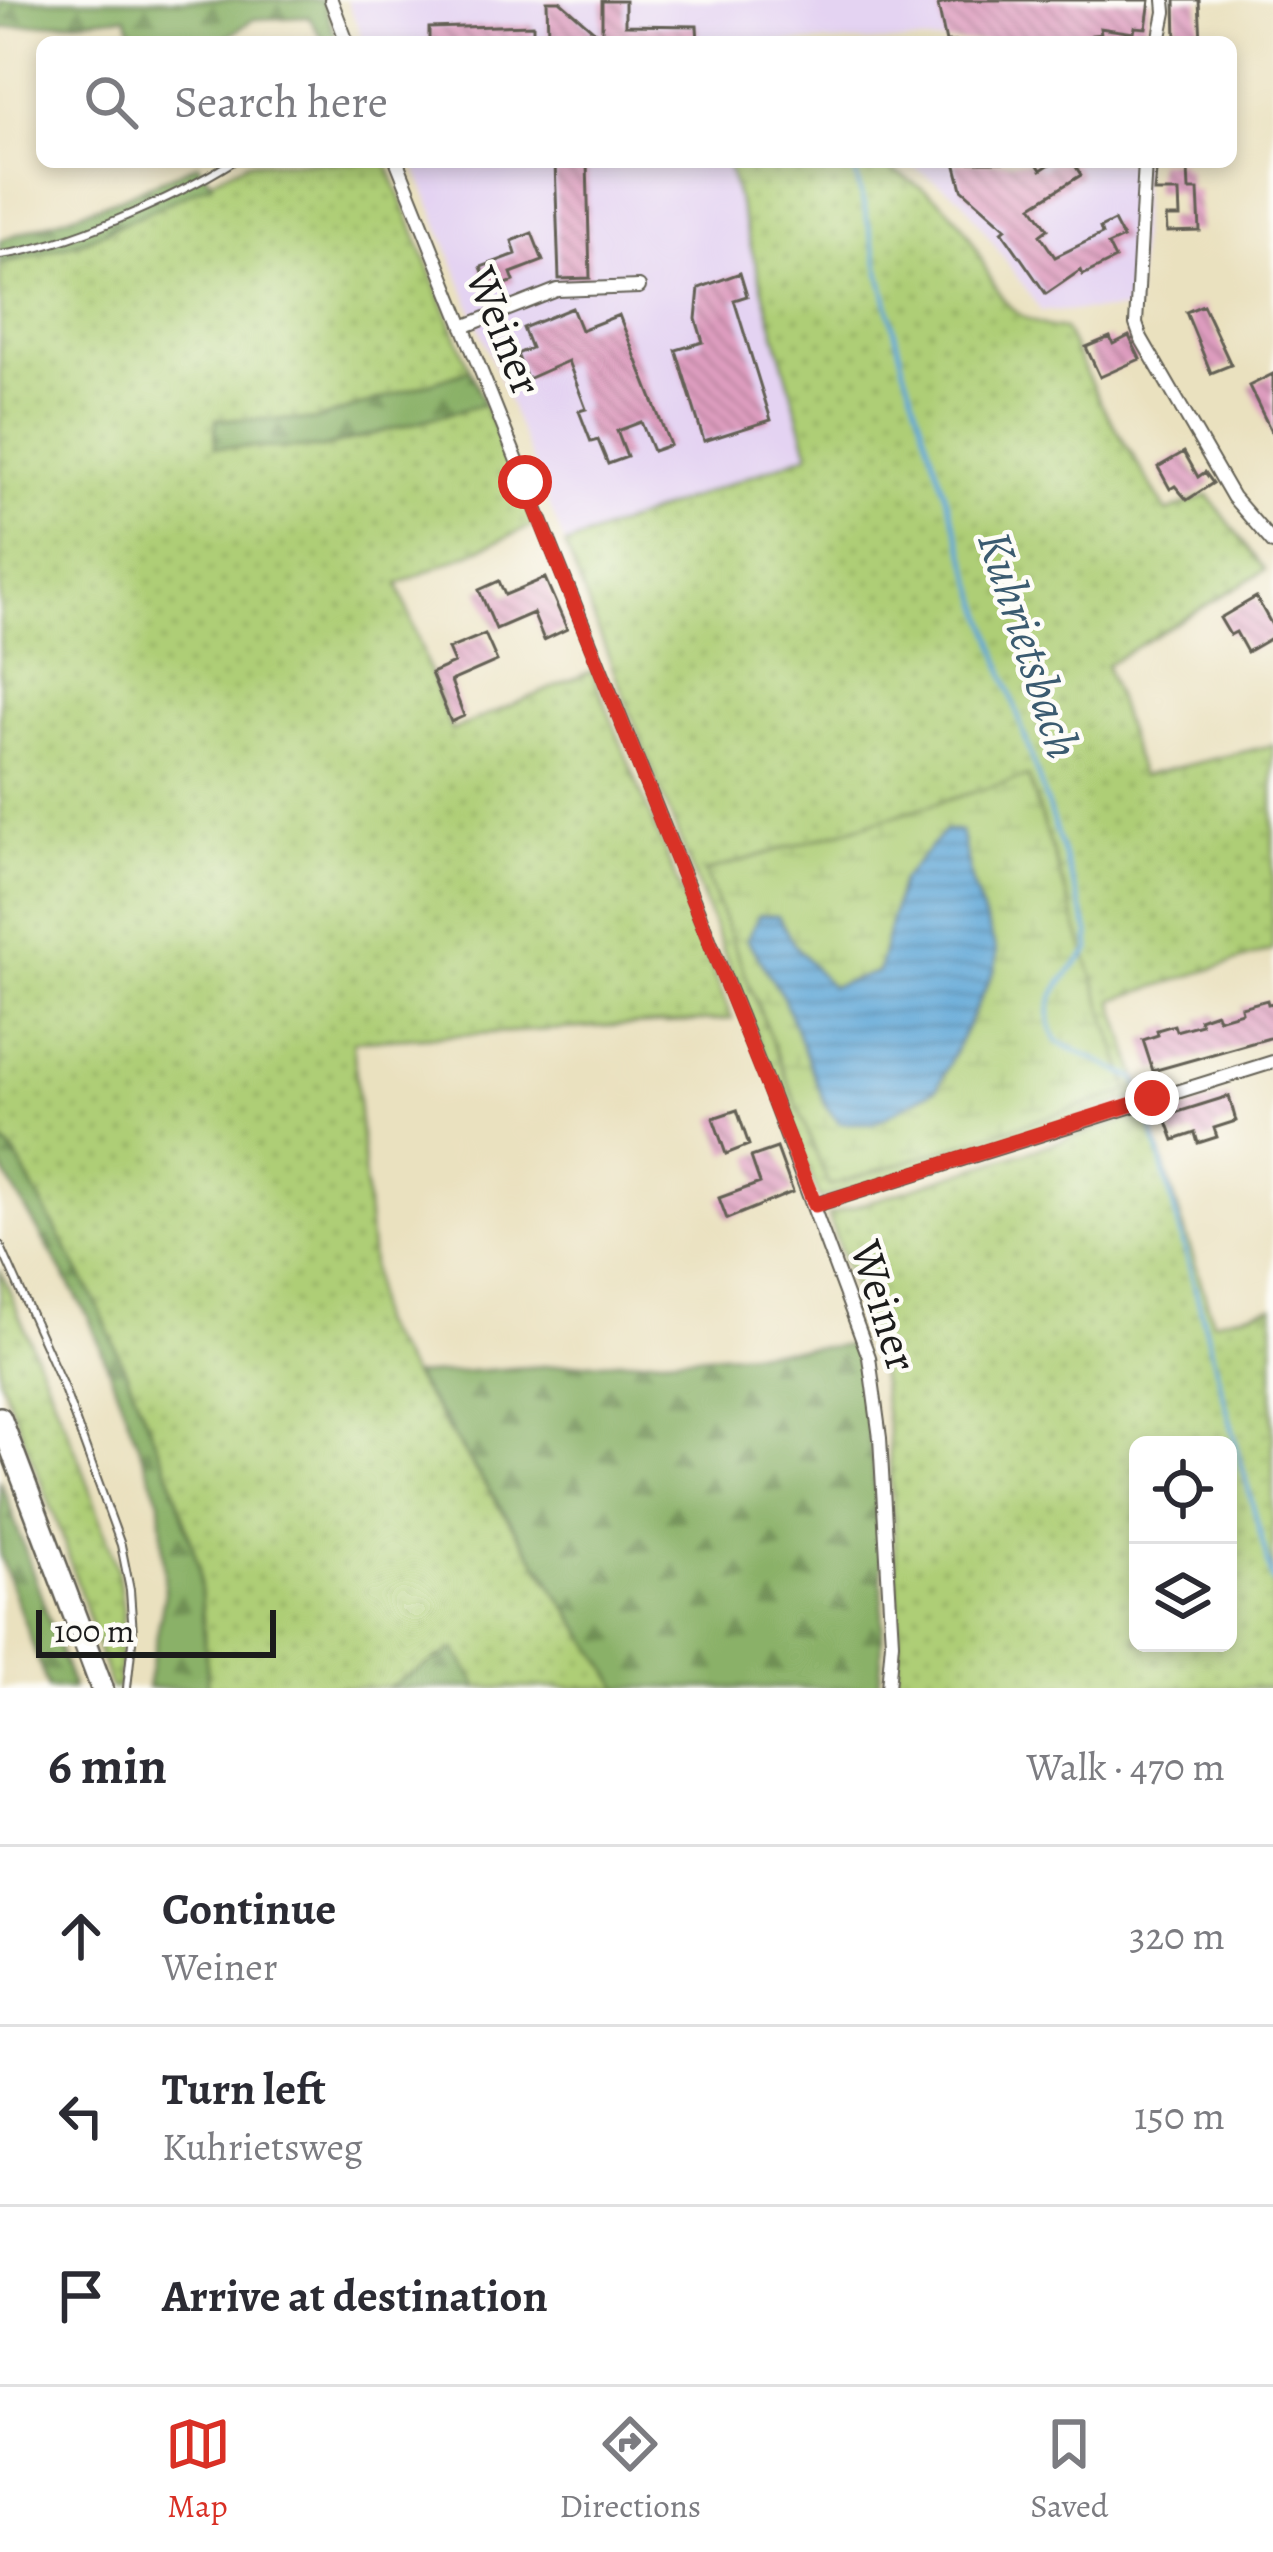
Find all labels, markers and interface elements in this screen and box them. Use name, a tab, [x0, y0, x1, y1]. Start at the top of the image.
search box	[36, 36, 1237, 168]
icon: search	[78, 69, 144, 135]
text: Search here	[174, 71, 388, 133]
street label: Weiner	[450, 257, 558, 404]
route start	[498, 455, 552, 509]
water label: Kuhrietsbach	[961, 523, 1097, 767]
route end	[1125, 1071, 1179, 1125]
street label: Weiner	[835, 1232, 933, 1379]
map controls	[1129, 1436, 1237, 1652]
button: locate	[1129, 1436, 1237, 1544]
button: layers	[1129, 1544, 1237, 1652]
scale bar	[36, 1604, 276, 1657]
text: 100 m	[54, 1608, 134, 1653]
text: 6 min	[48, 1731, 167, 1801]
text: Walk · 470 m	[1027, 1740, 1225, 1793]
text: Continue	[162, 1878, 336, 1940]
icon: ahead	[48, 1903, 114, 1969]
text: 320 m	[1129, 1909, 1225, 1962]
text: Weiner	[162, 1940, 278, 1993]
text: Turn left	[162, 2058, 326, 2120]
icon: left	[48, 2083, 114, 2149]
text: 150 m	[1134, 2089, 1225, 2142]
text: Kuhrietsweg	[162, 2120, 363, 2173]
icon: arrive	[48, 2263, 114, 2329]
text: Arrive at destination	[162, 2265, 548, 2327]
tab: Map	[165, 2411, 231, 2528]
tab: Directions	[560, 2411, 701, 2528]
tab: Saved	[1030, 2411, 1108, 2528]

